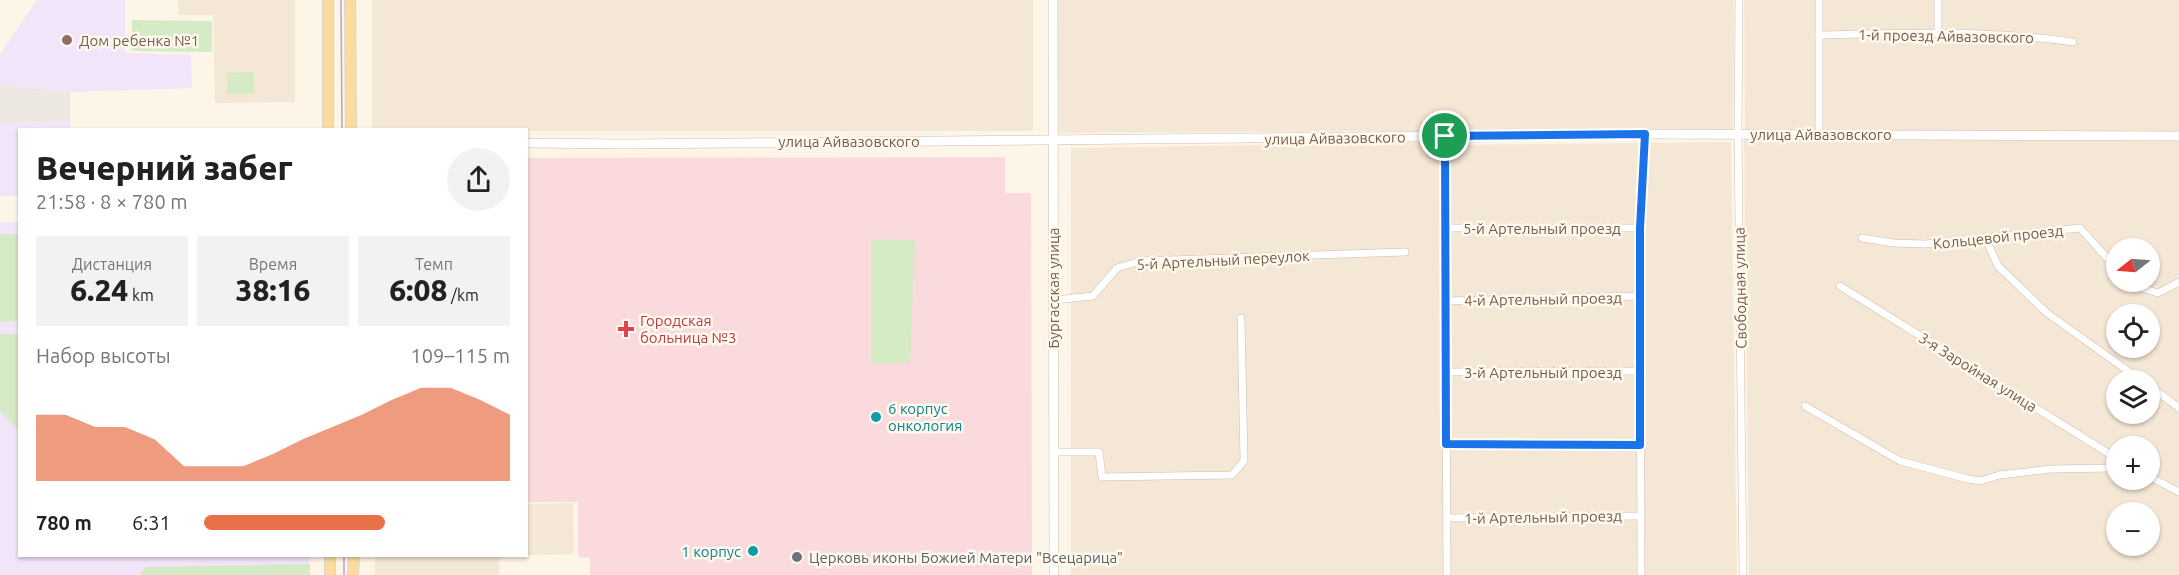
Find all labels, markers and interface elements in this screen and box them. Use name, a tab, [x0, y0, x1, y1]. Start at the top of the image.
street label: 1-й проезд Айвазовского	[1858, 26, 2034, 46]
place label: Дом ребенка №1	[79, 32, 199, 49]
marker: Дом ребенка №1	[60, 33, 74, 47]
pin	[1419, 110, 1470, 161]
icon: arrive	[1428, 119, 1461, 152]
street label: улица Айвазовского	[1750, 126, 1892, 143]
street label: улица Айвазовского	[1264, 128, 1406, 148]
street label: улица Айвазовского	[778, 133, 920, 150]
button: share	[447, 148, 510, 211]
text: Вечерний забег	[36, 149, 292, 186]
text: 21:58 · 8 × 780 m	[36, 190, 188, 213]
street label: 5-й Артельный проезд	[1463, 220, 1621, 237]
street label: Кольцевой проезд	[1932, 222, 2064, 252]
street label: Свободная улица	[1730, 227, 1750, 349]
street label: Бургасская улица	[1045, 228, 1062, 348]
north arrow	[2106, 238, 2160, 292]
map controls	[2106, 238, 2160, 556]
street label: 5-й Артельный переулок	[1136, 247, 1310, 273]
text: Дистанция	[72, 255, 152, 273]
text: Время	[249, 255, 297, 273]
text: Темп	[415, 255, 453, 273]
text: 6.24	[70, 273, 128, 307]
text: 38:16	[235, 273, 311, 307]
text: 6:08	[389, 273, 447, 307]
text: km	[128, 286, 154, 304]
text: /km	[447, 286, 479, 304]
street label: 4-й Артельный проезд	[1464, 289, 1622, 309]
button: locate	[2106, 304, 2160, 358]
place label: Городская больница №3	[640, 312, 737, 346]
marker: Городская больница №3	[617, 320, 635, 338]
street label: 3-я Заройная улица	[1916, 329, 2040, 415]
text: Набор высоты	[36, 344, 171, 367]
text: 109–115 m	[411, 344, 510, 367]
street label: 3-й Артельный проезд	[1464, 364, 1622, 381]
button: layers	[2106, 370, 2160, 424]
place label: 6 корпус онкология	[888, 400, 962, 434]
marker: 6 корпус онкология	[869, 410, 883, 424]
button: +	[2106, 436, 2160, 490]
button: −	[2106, 502, 2160, 556]
street label: 1-й Артельный проезд	[1464, 507, 1622, 527]
text: 780 m	[36, 511, 92, 534]
text: 6:31	[132, 511, 171, 534]
place label: 1 корпус	[681, 543, 741, 560]
marker: 1 корпус	[746, 544, 760, 558]
place label: Церковь иконы Божией Матери "Всецарица"	[809, 549, 1123, 566]
marker: Церковь иконы Божией Матери "Всецарица"	[790, 550, 804, 564]

